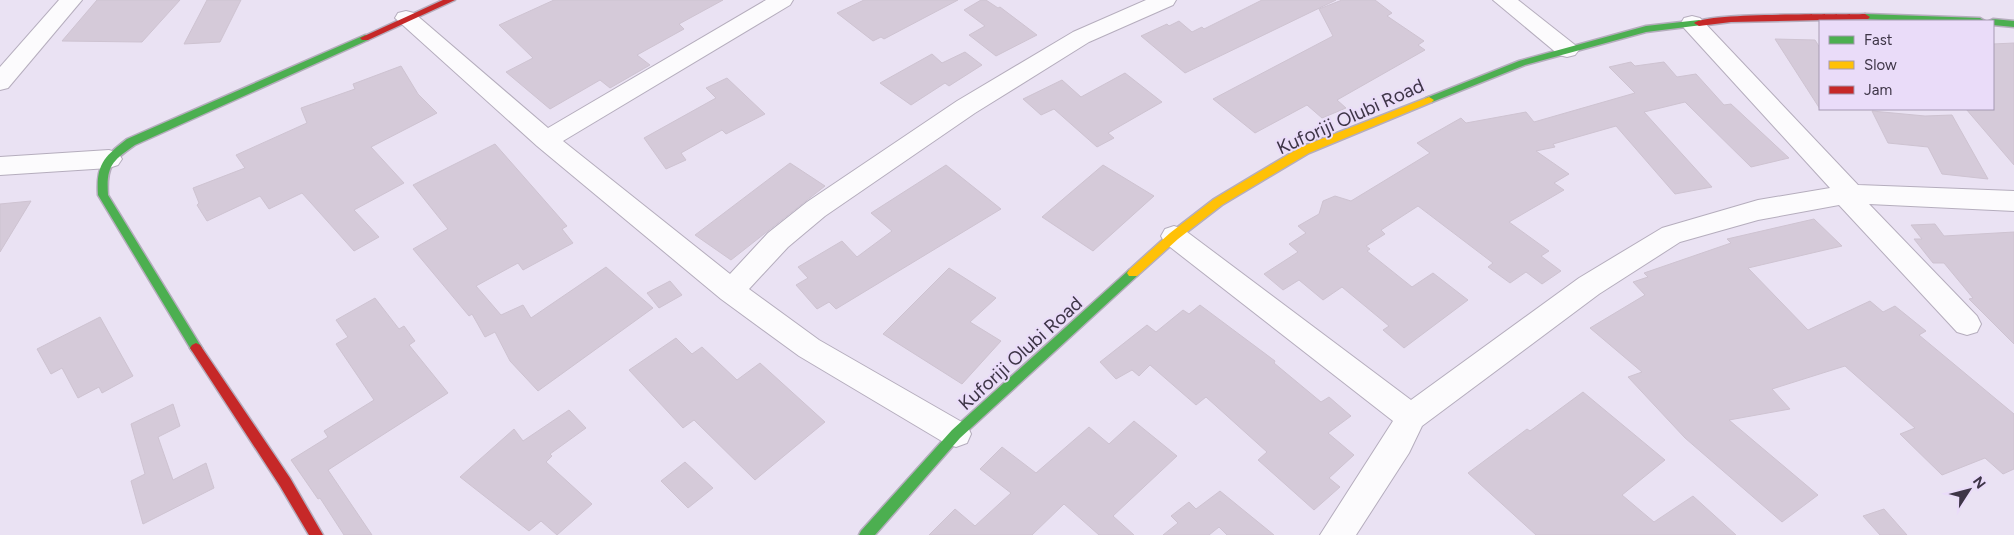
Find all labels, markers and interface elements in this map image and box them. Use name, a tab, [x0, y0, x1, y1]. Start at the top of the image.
legend	[1819, 20, 1994, 110]
text: Fast	[1864, 31, 1893, 49]
text: Slow	[1864, 56, 1897, 74]
street label: Kuforiji Olubi Road	[1273, 74, 1427, 159]
text: Jam	[1864, 81, 1892, 99]
street label: Kuforiji Olubi Road	[954, 292, 1087, 415]
north arrow	[1944, 465, 1994, 515]
text: N	[1969, 473, 1989, 492]

